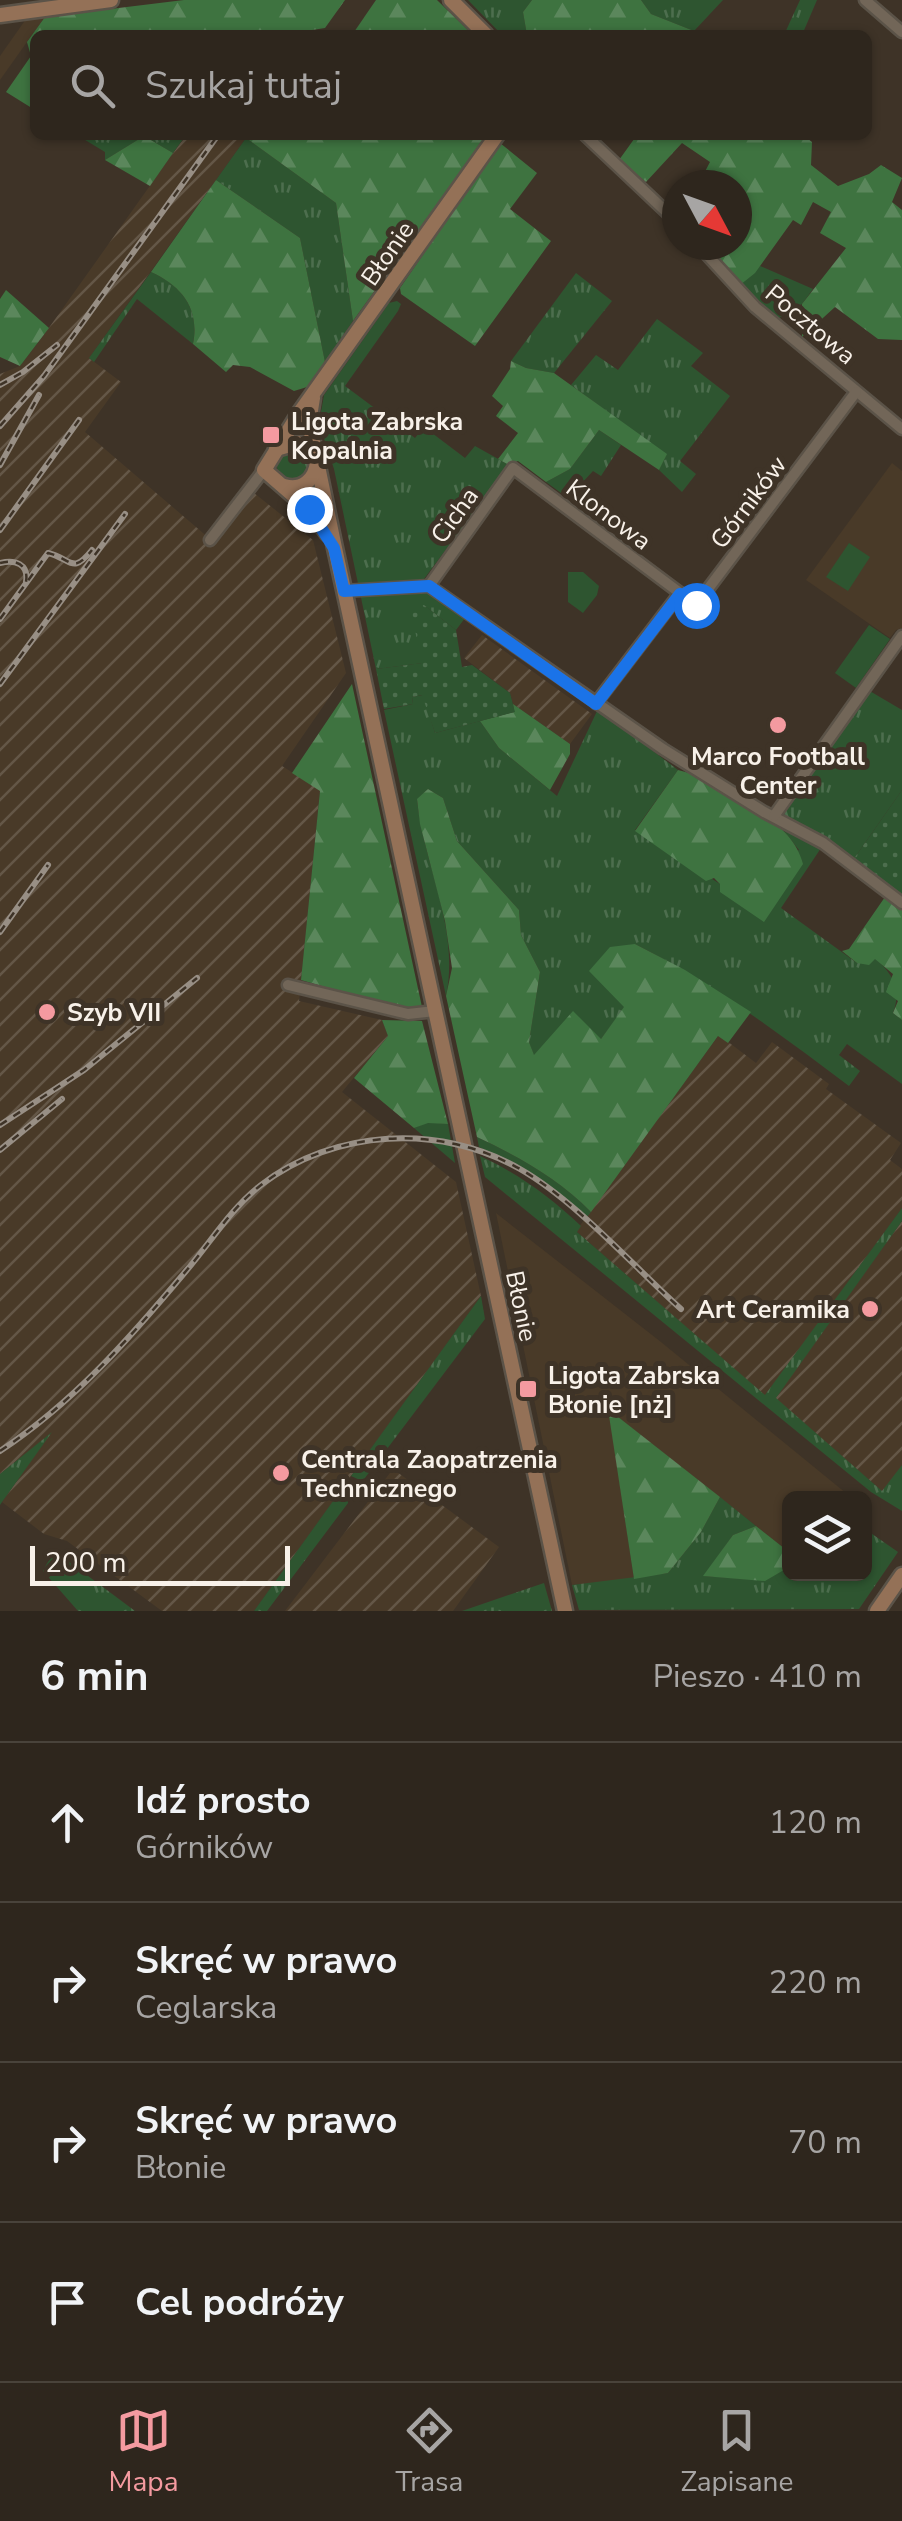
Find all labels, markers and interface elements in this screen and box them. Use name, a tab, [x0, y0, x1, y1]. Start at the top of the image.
search box	[30, 30, 872, 140]
icon: search	[65, 58, 120, 113]
text: Szukaj tutaj	[145, 60, 342, 111]
north arrow	[662, 170, 752, 260]
street label: Błonie	[353, 215, 422, 293]
street label: Pocztowa	[758, 277, 863, 373]
place label: Ligota Zabrska Kopalnia	[291, 405, 463, 468]
marker: Ligota Zabrska Kopalnia	[260, 424, 282, 446]
street label: Górników	[703, 449, 795, 556]
street label: Klonowa	[559, 472, 658, 558]
street label: Cicha	[423, 481, 487, 551]
route end	[287, 487, 333, 533]
route start	[674, 583, 720, 629]
marker: Marco Football Center	[767, 714, 789, 736]
place label: Marco Football Center	[691, 740, 865, 803]
place label: Szyb VII	[67, 996, 161, 1030]
marker: Szyb VII	[36, 1001, 58, 1023]
street label: Błonie	[497, 1268, 545, 1345]
place label: Art Ceramika	[696, 1293, 850, 1327]
marker: Art Ceramika	[859, 1298, 881, 1320]
place label: Ligota Zabrska Błonie [nż]	[548, 1359, 720, 1422]
marker: Ligota Zabrska Błonie [nż]	[517, 1378, 539, 1400]
place label: Centrala Zaopatrzenia Technicznego	[301, 1443, 558, 1506]
marker: Centrala Zaopatrzenia Technicznego	[270, 1462, 292, 1484]
map controls	[782, 1491, 872, 1581]
button: layers	[782, 1491, 872, 1581]
scale bar	[30, 1541, 290, 1586]
text: 200 m	[45, 1544, 127, 1582]
text: 6 min	[40, 1648, 149, 1705]
text: Pieszo · 410 m	[653, 1655, 862, 1698]
text: Idź prosto	[135, 1775, 311, 1826]
icon: ahead	[40, 1795, 95, 1850]
text: 120 m	[769, 1801, 862, 1844]
text: Górników	[135, 1826, 273, 1869]
text: Skręć w prawo	[135, 1935, 397, 1986]
icon: right	[40, 1955, 95, 2010]
text: 220 m	[769, 1961, 862, 2004]
text: Ceglarska	[135, 1986, 277, 2029]
text: Skręć w prawo	[135, 2095, 397, 2146]
icon: right	[40, 2115, 95, 2170]
text: 70 m	[788, 2121, 862, 2164]
text: Błonie	[135, 2146, 226, 2189]
icon: arrive	[40, 2275, 95, 2330]
text: Cel podróży	[135, 2277, 344, 2328]
tab: Mapa	[109, 2403, 179, 2501]
tab: Trasa	[396, 2403, 463, 2501]
tab: Zapisane	[680, 2403, 793, 2501]

